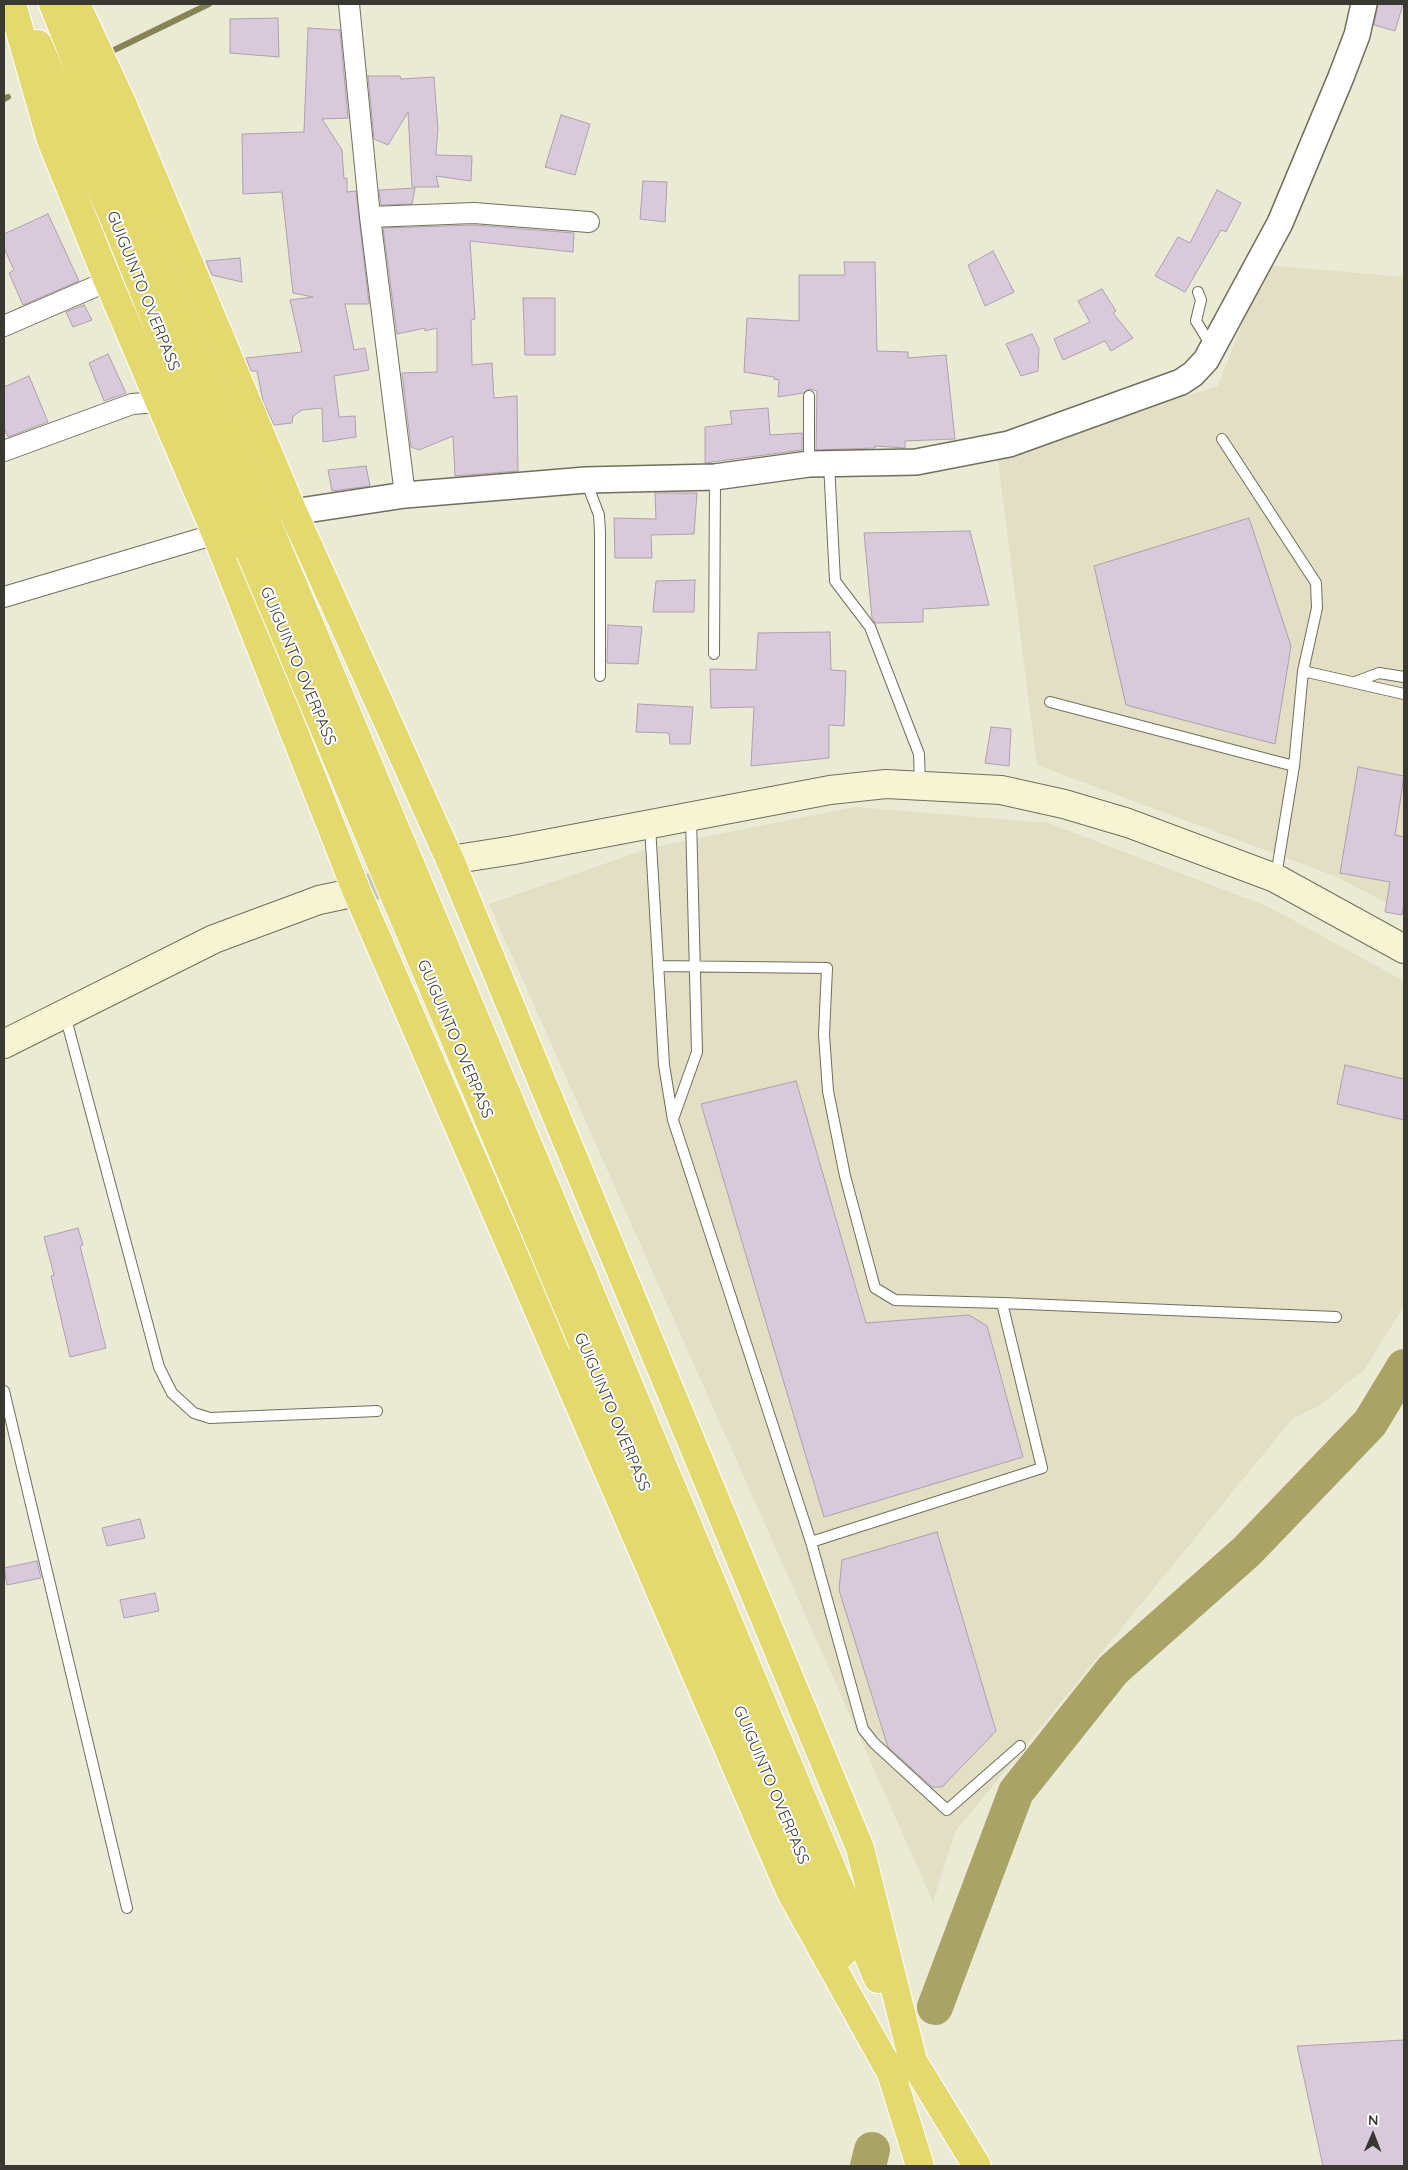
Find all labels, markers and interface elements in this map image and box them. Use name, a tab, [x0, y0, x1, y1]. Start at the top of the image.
street label: GUIGUINTO OVERPASS	[102, 208, 184, 374]
street label: GUIGUINTO OVERPASS	[256, 584, 340, 748]
street label: GUIGUINTO OVERPASS	[413, 957, 497, 1121]
street label: GUIGUINTO OVERPASS	[570, 1330, 654, 1494]
street label: GUIGUINTO OVERPASS	[729, 1703, 813, 1867]
north arrow	[1348, 2110, 1398, 2160]
text: N	[1368, 2111, 1379, 2129]

